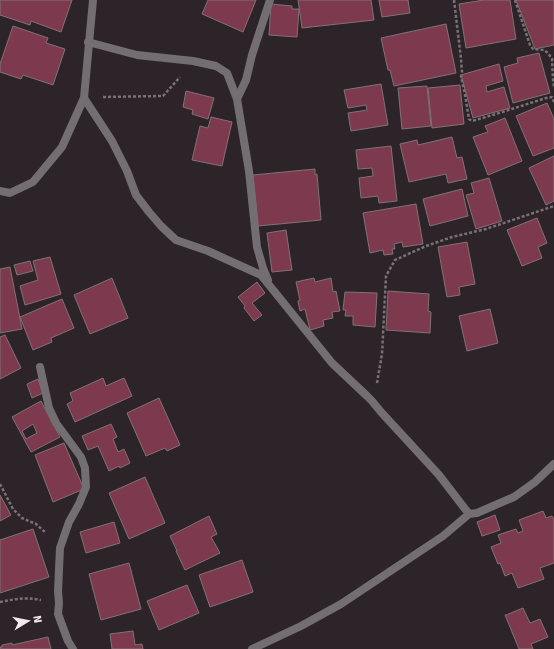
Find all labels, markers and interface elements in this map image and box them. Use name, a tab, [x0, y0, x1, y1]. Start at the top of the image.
north arrow	[8, 601, 48, 641]
text: N	[30, 615, 44, 624]

